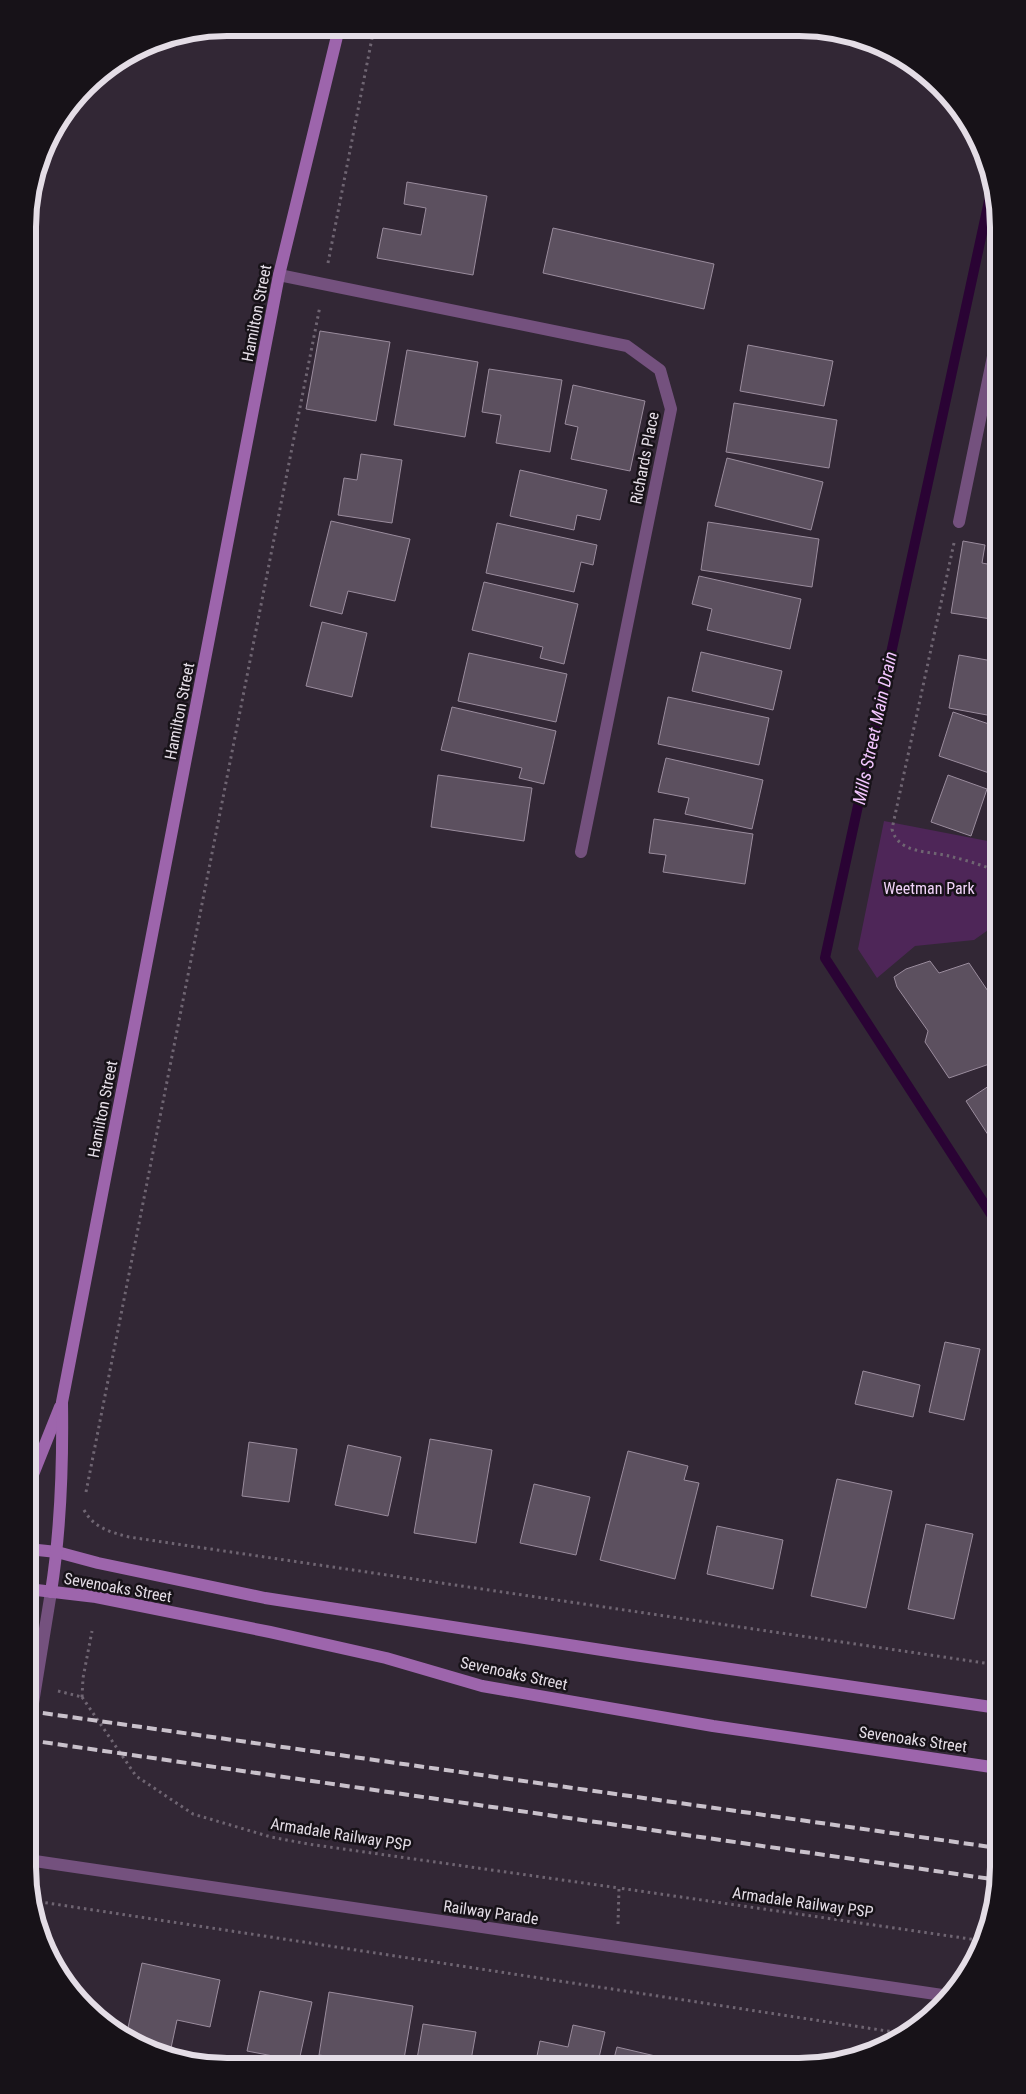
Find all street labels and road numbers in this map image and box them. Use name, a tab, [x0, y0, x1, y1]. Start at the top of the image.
street label: Hamilton Street	[238, 263, 275, 363]
street label: Richards Place	[626, 410, 663, 506]
street label: Hamilton Street	[161, 661, 198, 761]
street label: Hamilton Street	[84, 1059, 121, 1159]
street label: Sevenoaks Street	[63, 1569, 174, 1606]
street label: Sevenoaks Street	[459, 1653, 569, 1694]
street label: Sevenoaks Street	[858, 1722, 969, 1757]
street label: Armadale Railway PSP	[269, 1814, 413, 1855]
street label: Armadale Railway PSP	[731, 1883, 875, 1922]
street label: Railway Parade	[442, 1896, 540, 1929]

